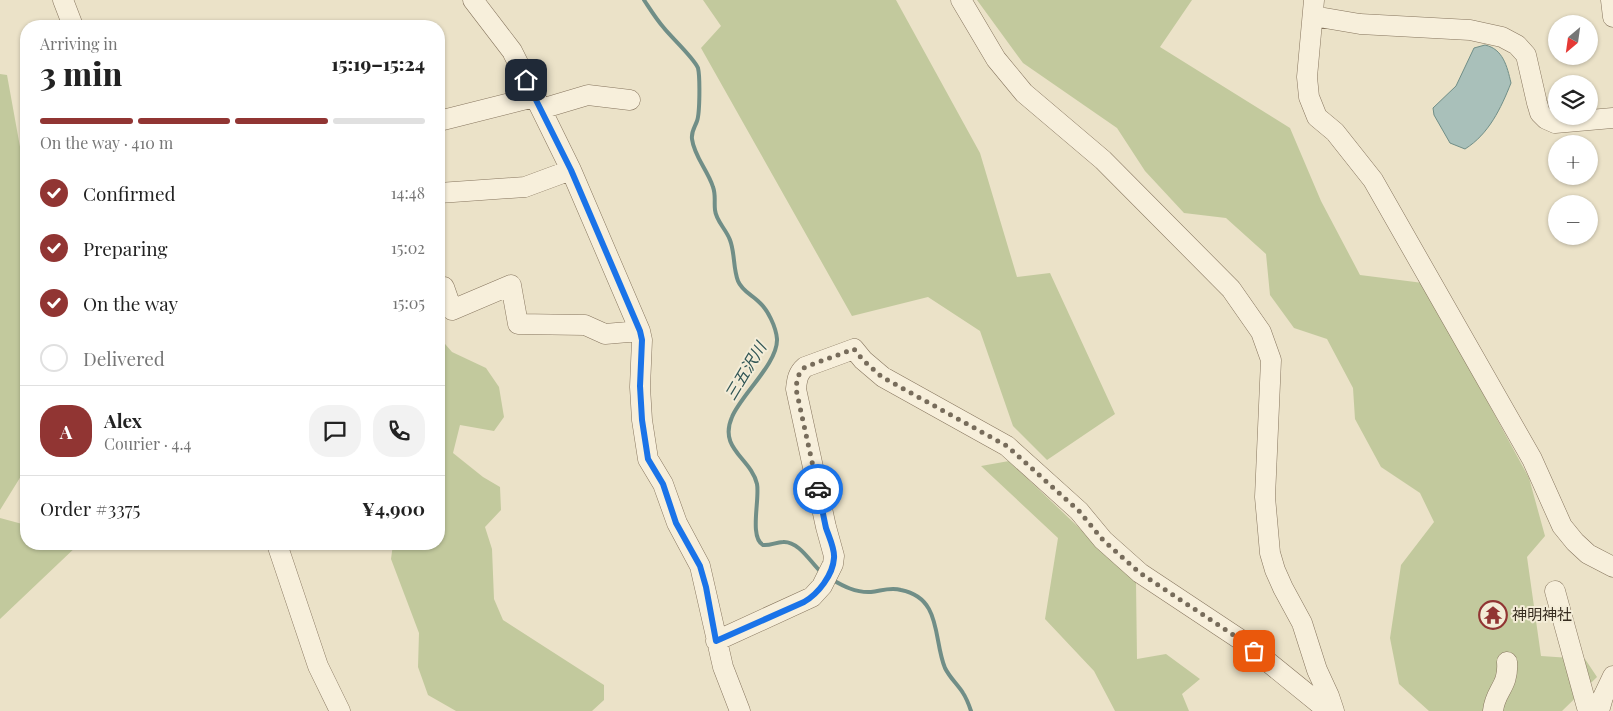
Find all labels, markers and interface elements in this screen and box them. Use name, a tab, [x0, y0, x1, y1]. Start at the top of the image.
north arrow	[1548, 15, 1598, 65]
map controls	[1548, 15, 1598, 245]
text: Arriving in	[40, 33, 118, 54]
text: 15:19–15:24	[331, 50, 425, 76]
text: 3 min	[40, 51, 122, 94]
pin	[505, 59, 547, 101]
icon: home	[512, 66, 540, 94]
button: layers	[1548, 75, 1598, 125]
text: On the way · 410 m	[40, 132, 173, 153]
button: +	[1548, 135, 1598, 185]
icon: check	[40, 179, 68, 207]
text: Confirmed	[83, 180, 176, 206]
text: 14:48	[391, 182, 425, 203]
button: −	[1548, 195, 1598, 245]
icon: check	[40, 234, 68, 262]
text: Preparing	[83, 235, 168, 261]
text: 15:02	[391, 237, 425, 258]
icon: check	[40, 289, 68, 317]
text: On the way	[83, 290, 178, 316]
text: 15:05	[392, 292, 425, 313]
water label: 三五沢川	[719, 336, 771, 404]
text: Delivered	[83, 345, 165, 371]
button: chat	[309, 405, 361, 457]
button: phone	[373, 405, 425, 457]
text: Alex	[104, 407, 142, 433]
text: A	[60, 418, 72, 444]
text: Courier · 4.4	[104, 433, 191, 454]
courier	[793, 464, 843, 514]
icon: car	[804, 475, 832, 503]
text: Order #3375	[40, 495, 140, 521]
text: ¥4,900	[362, 495, 425, 521]
temple icon: 神明神社	[1478, 600, 1508, 630]
place label: 神明神社	[1512, 604, 1572, 624]
pin	[1233, 630, 1275, 672]
icon: bag	[1240, 637, 1268, 665]

